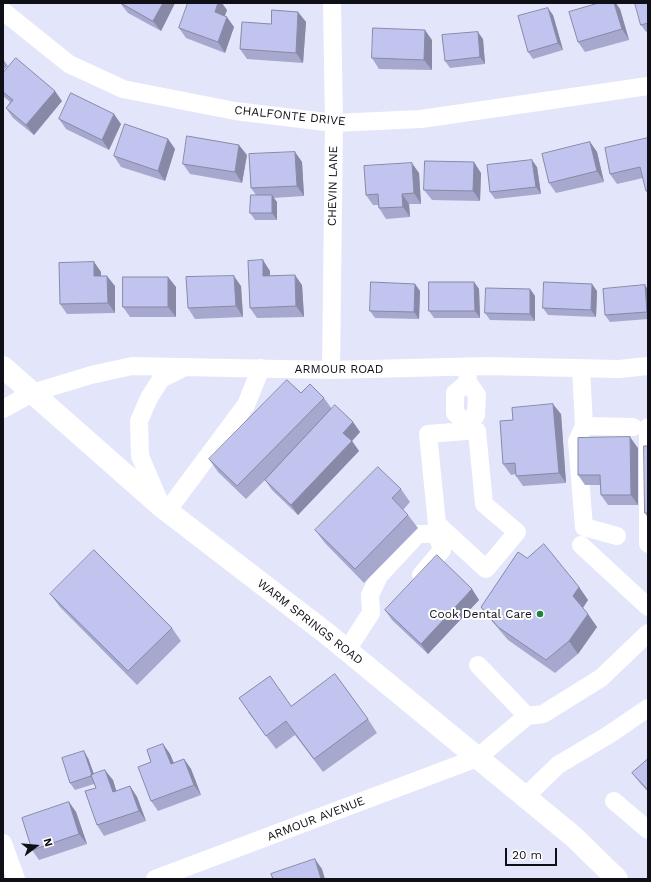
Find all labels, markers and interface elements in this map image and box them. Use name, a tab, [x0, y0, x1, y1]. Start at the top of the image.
street label: CHALFONTE DRIVE	[234, 103, 346, 129]
street label: CHEVIN LANE	[325, 146, 341, 226]
street label: ARMOUR ROAD	[295, 362, 383, 376]
street label: WARM SPRINGS ROAD	[254, 576, 366, 668]
place label: Cook Dental Care	[429, 607, 532, 621]
marker: Cook Dental Care	[535, 609, 545, 619]
street label: ARMOUR AVENUE	[265, 794, 367, 844]
north arrow	[16, 826, 56, 866]
text: N	[41, 837, 55, 848]
scale bar	[507, 840, 559, 866]
text: 20 m	[512, 848, 542, 862]

